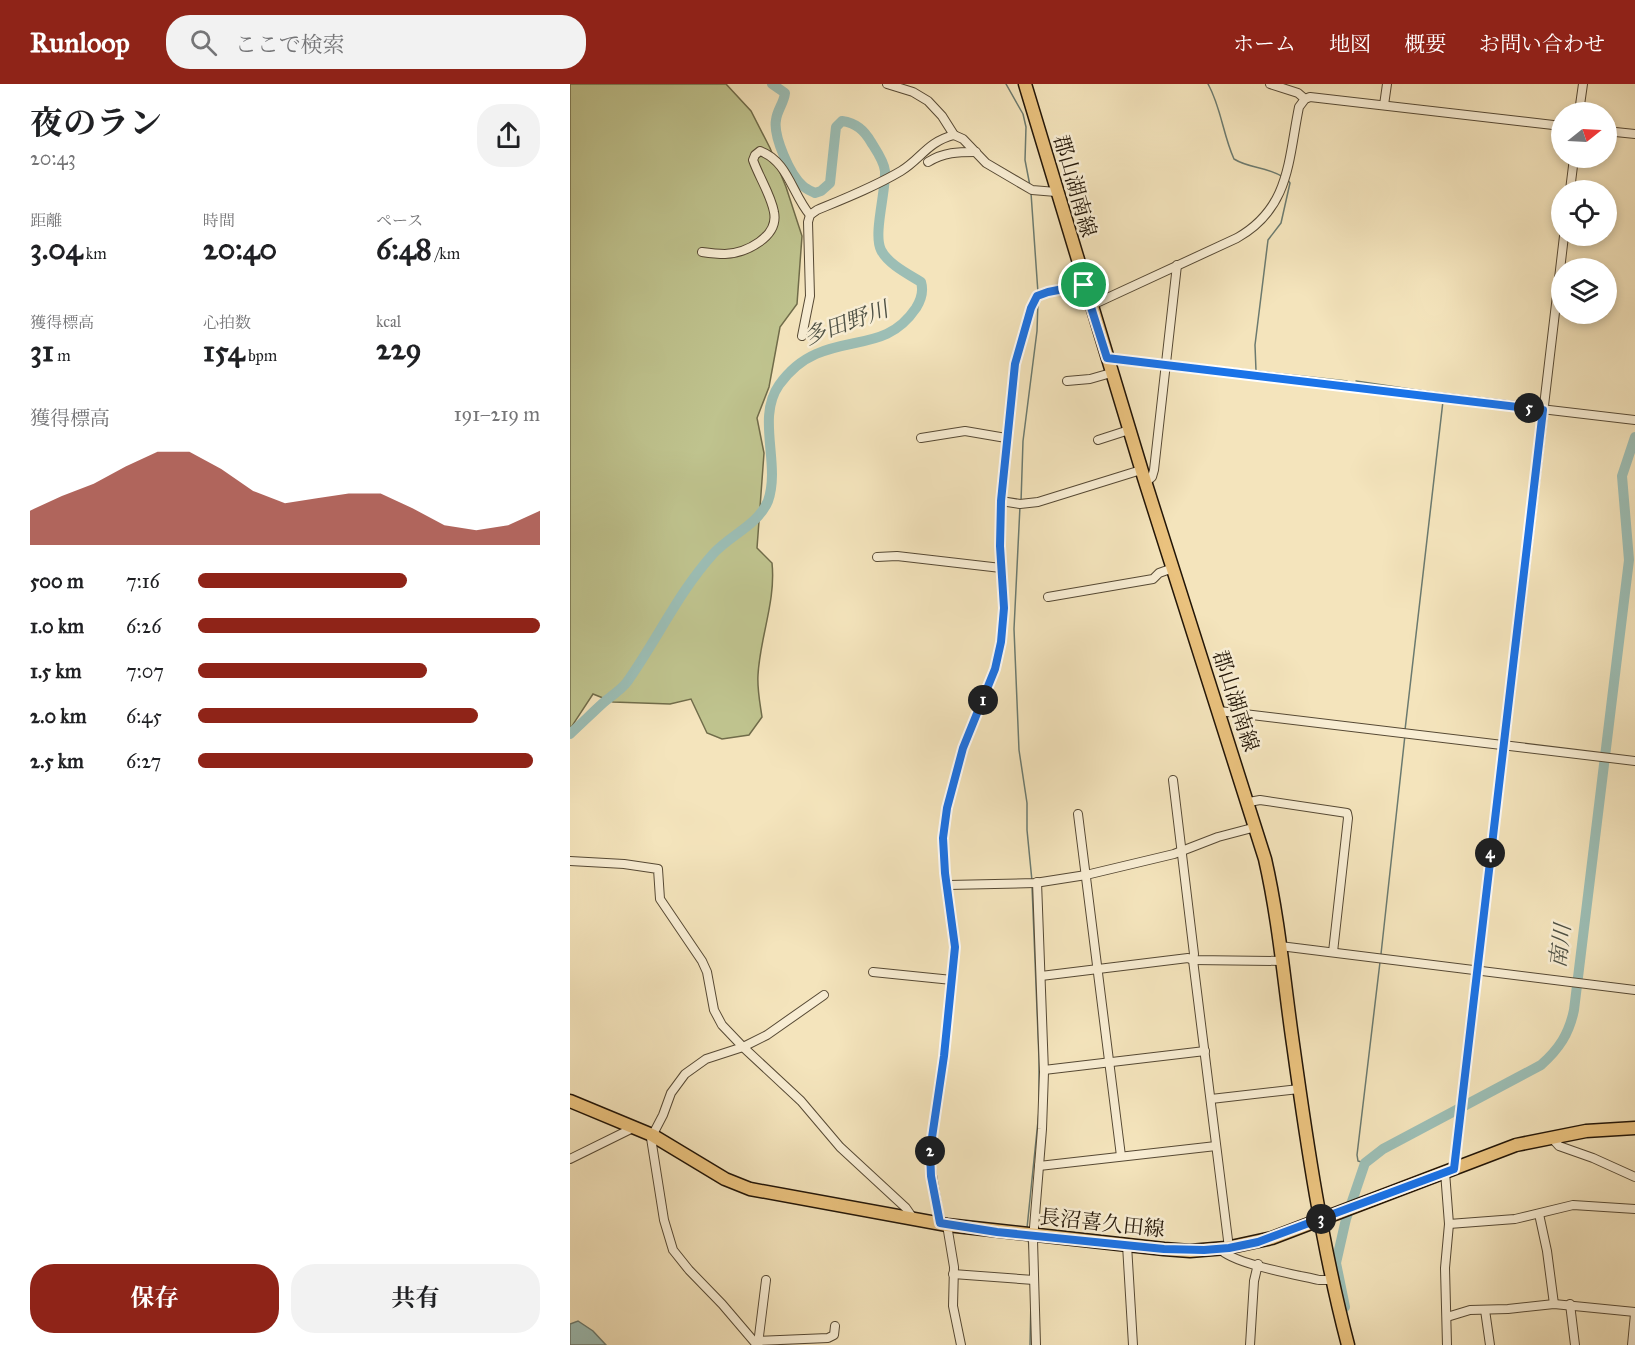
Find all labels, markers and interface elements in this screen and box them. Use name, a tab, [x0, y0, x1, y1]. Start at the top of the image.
search box	[166, 15, 586, 69]
text: Runloop	[30, 25, 130, 60]
icon: search	[187, 26, 220, 59]
text: ここで検索	[235, 31, 345, 58]
text: ホーム	[1233, 31, 1296, 57]
text: 地図	[1329, 31, 1371, 57]
text: 概要	[1404, 31, 1446, 57]
text: お問い合わせ	[1479, 31, 1605, 57]
north arrow	[1551, 102, 1617, 168]
map controls	[1551, 102, 1617, 324]
text: 夜のラン	[30, 103, 162, 143]
button: share	[477, 104, 540, 167]
street label: 郡山湖南線	[1048, 132, 1102, 240]
text: 20:43	[30, 146, 76, 170]
button: locate	[1551, 180, 1617, 246]
text: 距離	[30, 211, 62, 230]
text: 時間	[203, 211, 235, 230]
text: ペース	[376, 211, 423, 230]
text: 3.04	[30, 231, 82, 267]
text: 20:40	[203, 231, 277, 267]
text: 6:48	[376, 231, 432, 267]
text: km	[82, 244, 107, 263]
text: /km	[432, 244, 460, 263]
button: layers	[1551, 258, 1617, 324]
pin	[1058, 259, 1109, 310]
icon: arrive	[1067, 268, 1100, 301]
water label: 多田野川	[800, 295, 894, 351]
text: kcal	[376, 312, 401, 331]
text: 獲得標高	[30, 313, 94, 332]
text: 心拍数	[203, 313, 251, 332]
text: 229	[376, 331, 422, 367]
text: 31	[30, 333, 54, 369]
text: 154	[203, 333, 245, 369]
text: m	[54, 346, 71, 365]
text: bpm	[245, 346, 277, 365]
pin: 5	[1514, 393, 1544, 423]
text: 5	[1525, 398, 1533, 417]
text: 191–219 m	[454, 402, 540, 426]
text: 獲得標高	[30, 406, 110, 430]
text: 500 m	[30, 569, 84, 593]
text: 7:16	[126, 569, 160, 593]
text: 1.0 km	[30, 614, 84, 638]
text: 6:26	[126, 614, 161, 638]
street label: 郡山湖南線	[1207, 647, 1265, 755]
text: 1.5 km	[30, 659, 81, 683]
text: 7:07	[126, 659, 164, 683]
pin: 1	[968, 685, 998, 715]
text: 1	[980, 690, 986, 709]
text: 2.0 km	[30, 704, 86, 728]
text: 6:45	[126, 704, 162, 728]
text: 2.5 km	[30, 749, 84, 773]
text: 6:27	[126, 749, 161, 773]
pin: 4	[1475, 838, 1505, 868]
text: 4	[1486, 843, 1494, 862]
water label: 南川	[1544, 921, 1576, 969]
pin: 2	[915, 1136, 945, 1166]
text: 2	[926, 1141, 934, 1160]
street label: 長沼喜久田線	[1038, 1203, 1166, 1243]
pin: 3	[1306, 1204, 1336, 1234]
text: 3	[1318, 1209, 1324, 1228]
button: 保存	[30, 1264, 279, 1333]
button: 共有	[291, 1264, 540, 1333]

